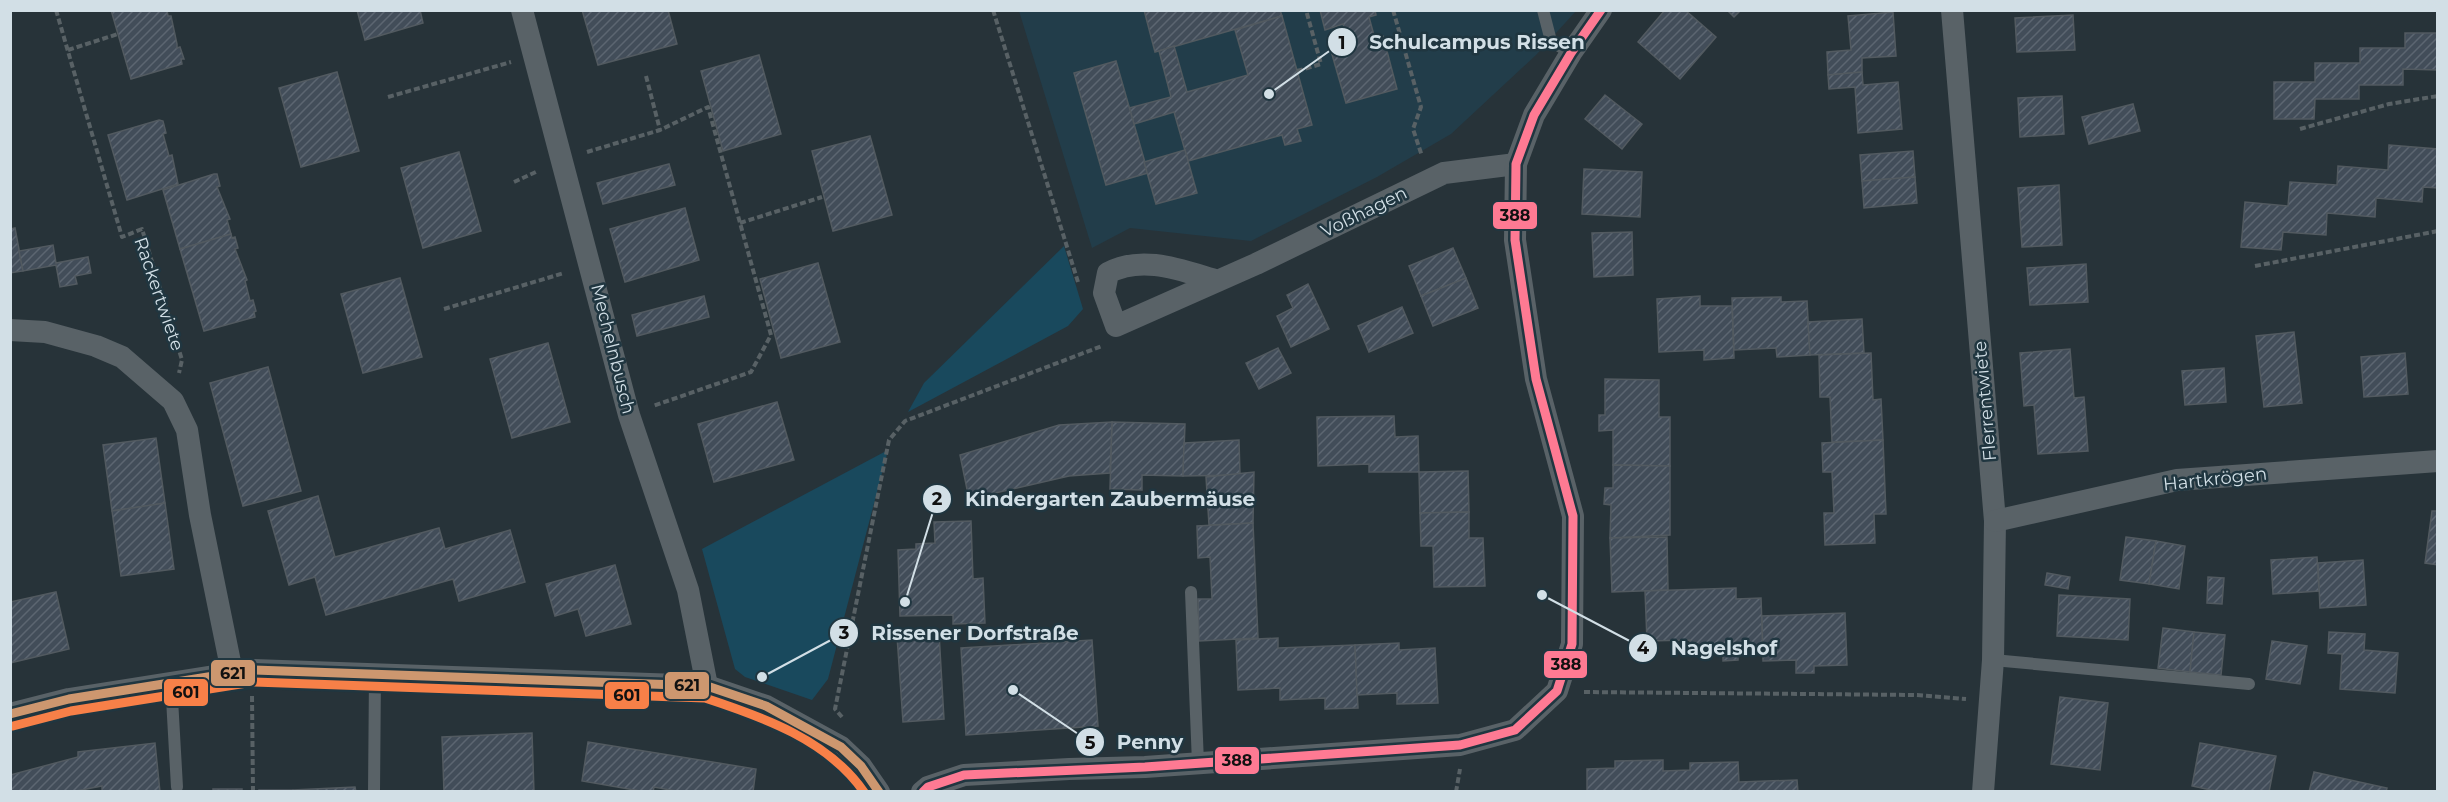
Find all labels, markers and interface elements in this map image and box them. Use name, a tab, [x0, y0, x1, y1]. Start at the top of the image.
callout: Schulcampus Rissen	[1327, 23, 1597, 61]
text: Schulcampus Rissen	[1369, 30, 1585, 54]
text: 1	[1338, 32, 1346, 54]
street label: Voßhagen	[1317, 182, 1411, 242]
line badge: 388	[1492, 201, 1538, 230]
text: 388	[1499, 206, 1530, 225]
street label: Rackertwiete	[129, 234, 189, 354]
street label: Mechelnbusch	[586, 282, 640, 416]
street label: Flerrentwiete	[1969, 340, 2001, 462]
street label: Hartkrögen	[2162, 463, 2268, 495]
callout: Kindergarten Zaubermäuse	[922, 480, 1267, 518]
text: Kindergarten Zaubermäuse	[965, 487, 1255, 511]
text: 2	[932, 488, 943, 510]
callout: Rissener Dorfstraße	[829, 614, 1091, 652]
text: Rissener Dorfstraße	[871, 621, 1079, 645]
text: 3	[838, 622, 850, 644]
callout: Nagelshof	[1628, 629, 1789, 667]
text: Nagelshof	[1671, 636, 1779, 660]
text: 4	[1637, 637, 1650, 659]
line badge: 388	[1543, 650, 1588, 679]
text: 388	[1550, 655, 1581, 674]
line badge: 621	[210, 659, 256, 687]
text: 621	[220, 664, 246, 683]
line badge: 621	[664, 671, 710, 700]
text: 621	[674, 676, 700, 695]
line badge: 601	[163, 678, 209, 707]
line badge: 601	[604, 681, 650, 710]
text: 601	[172, 683, 200, 702]
text: 601	[613, 686, 641, 705]
callout: Penny	[1075, 723, 1195, 761]
text: Penny	[1117, 730, 1184, 754]
text: 5	[1085, 732, 1096, 754]
line badge: 388	[1214, 746, 1260, 775]
text: 388	[1221, 751, 1252, 770]

